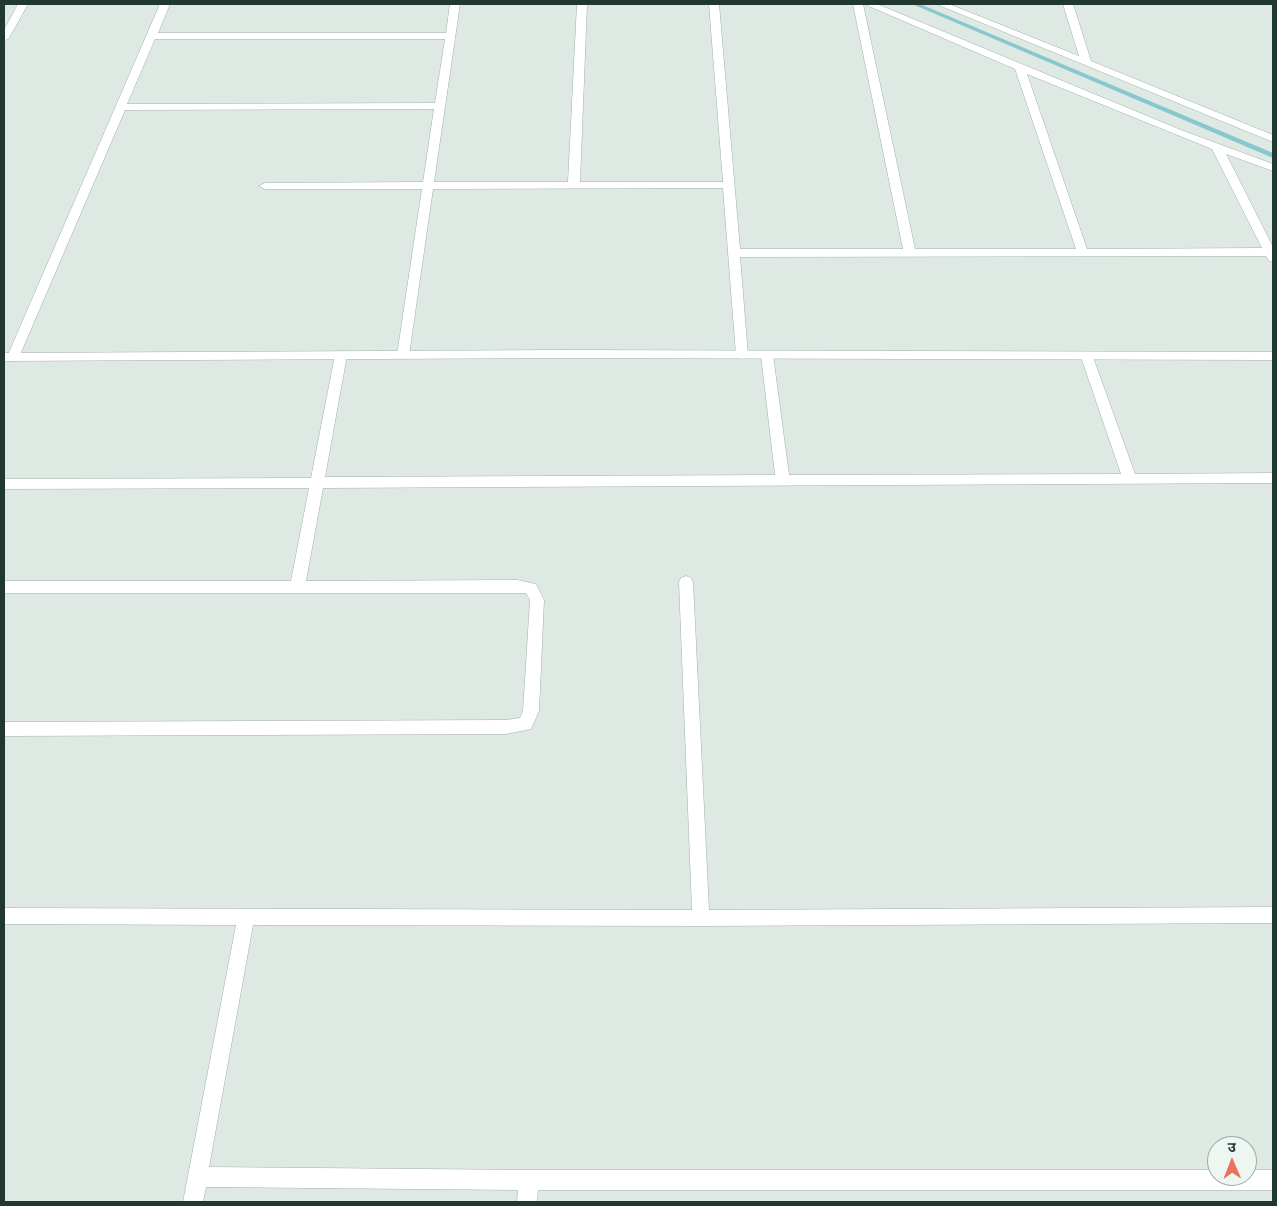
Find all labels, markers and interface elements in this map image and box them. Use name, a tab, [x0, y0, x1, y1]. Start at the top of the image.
north arrow	[1207, 1136, 1257, 1186]
text: उ	[1227, 1138, 1236, 1156]

